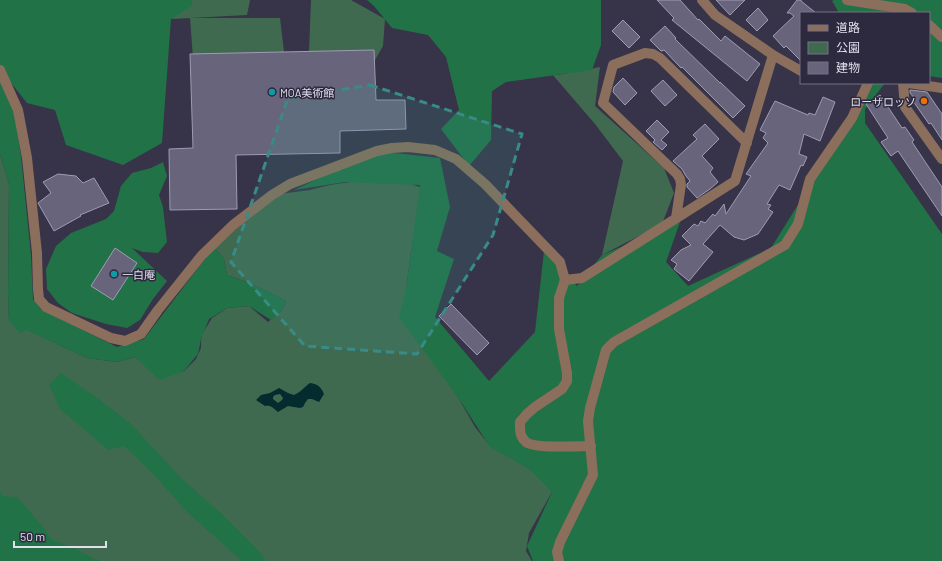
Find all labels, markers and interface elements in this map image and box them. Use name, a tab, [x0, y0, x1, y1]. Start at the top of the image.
legend	[800, 12, 930, 84]
text: 道路	[836, 20, 860, 34]
text: 公園	[836, 40, 860, 54]
text: 建物	[836, 60, 860, 74]
place label: MOA美術館	[280, 86, 334, 99]
marker: MOA美術館	[267, 87, 277, 97]
place label: ローザロッソ	[850, 95, 916, 108]
marker: ローザロッソ	[919, 96, 929, 106]
place label: 一白庵	[122, 268, 155, 281]
marker: 一白庵	[109, 269, 119, 279]
scale bar	[14, 523, 106, 549]
text: 50 m	[20, 529, 45, 543]

